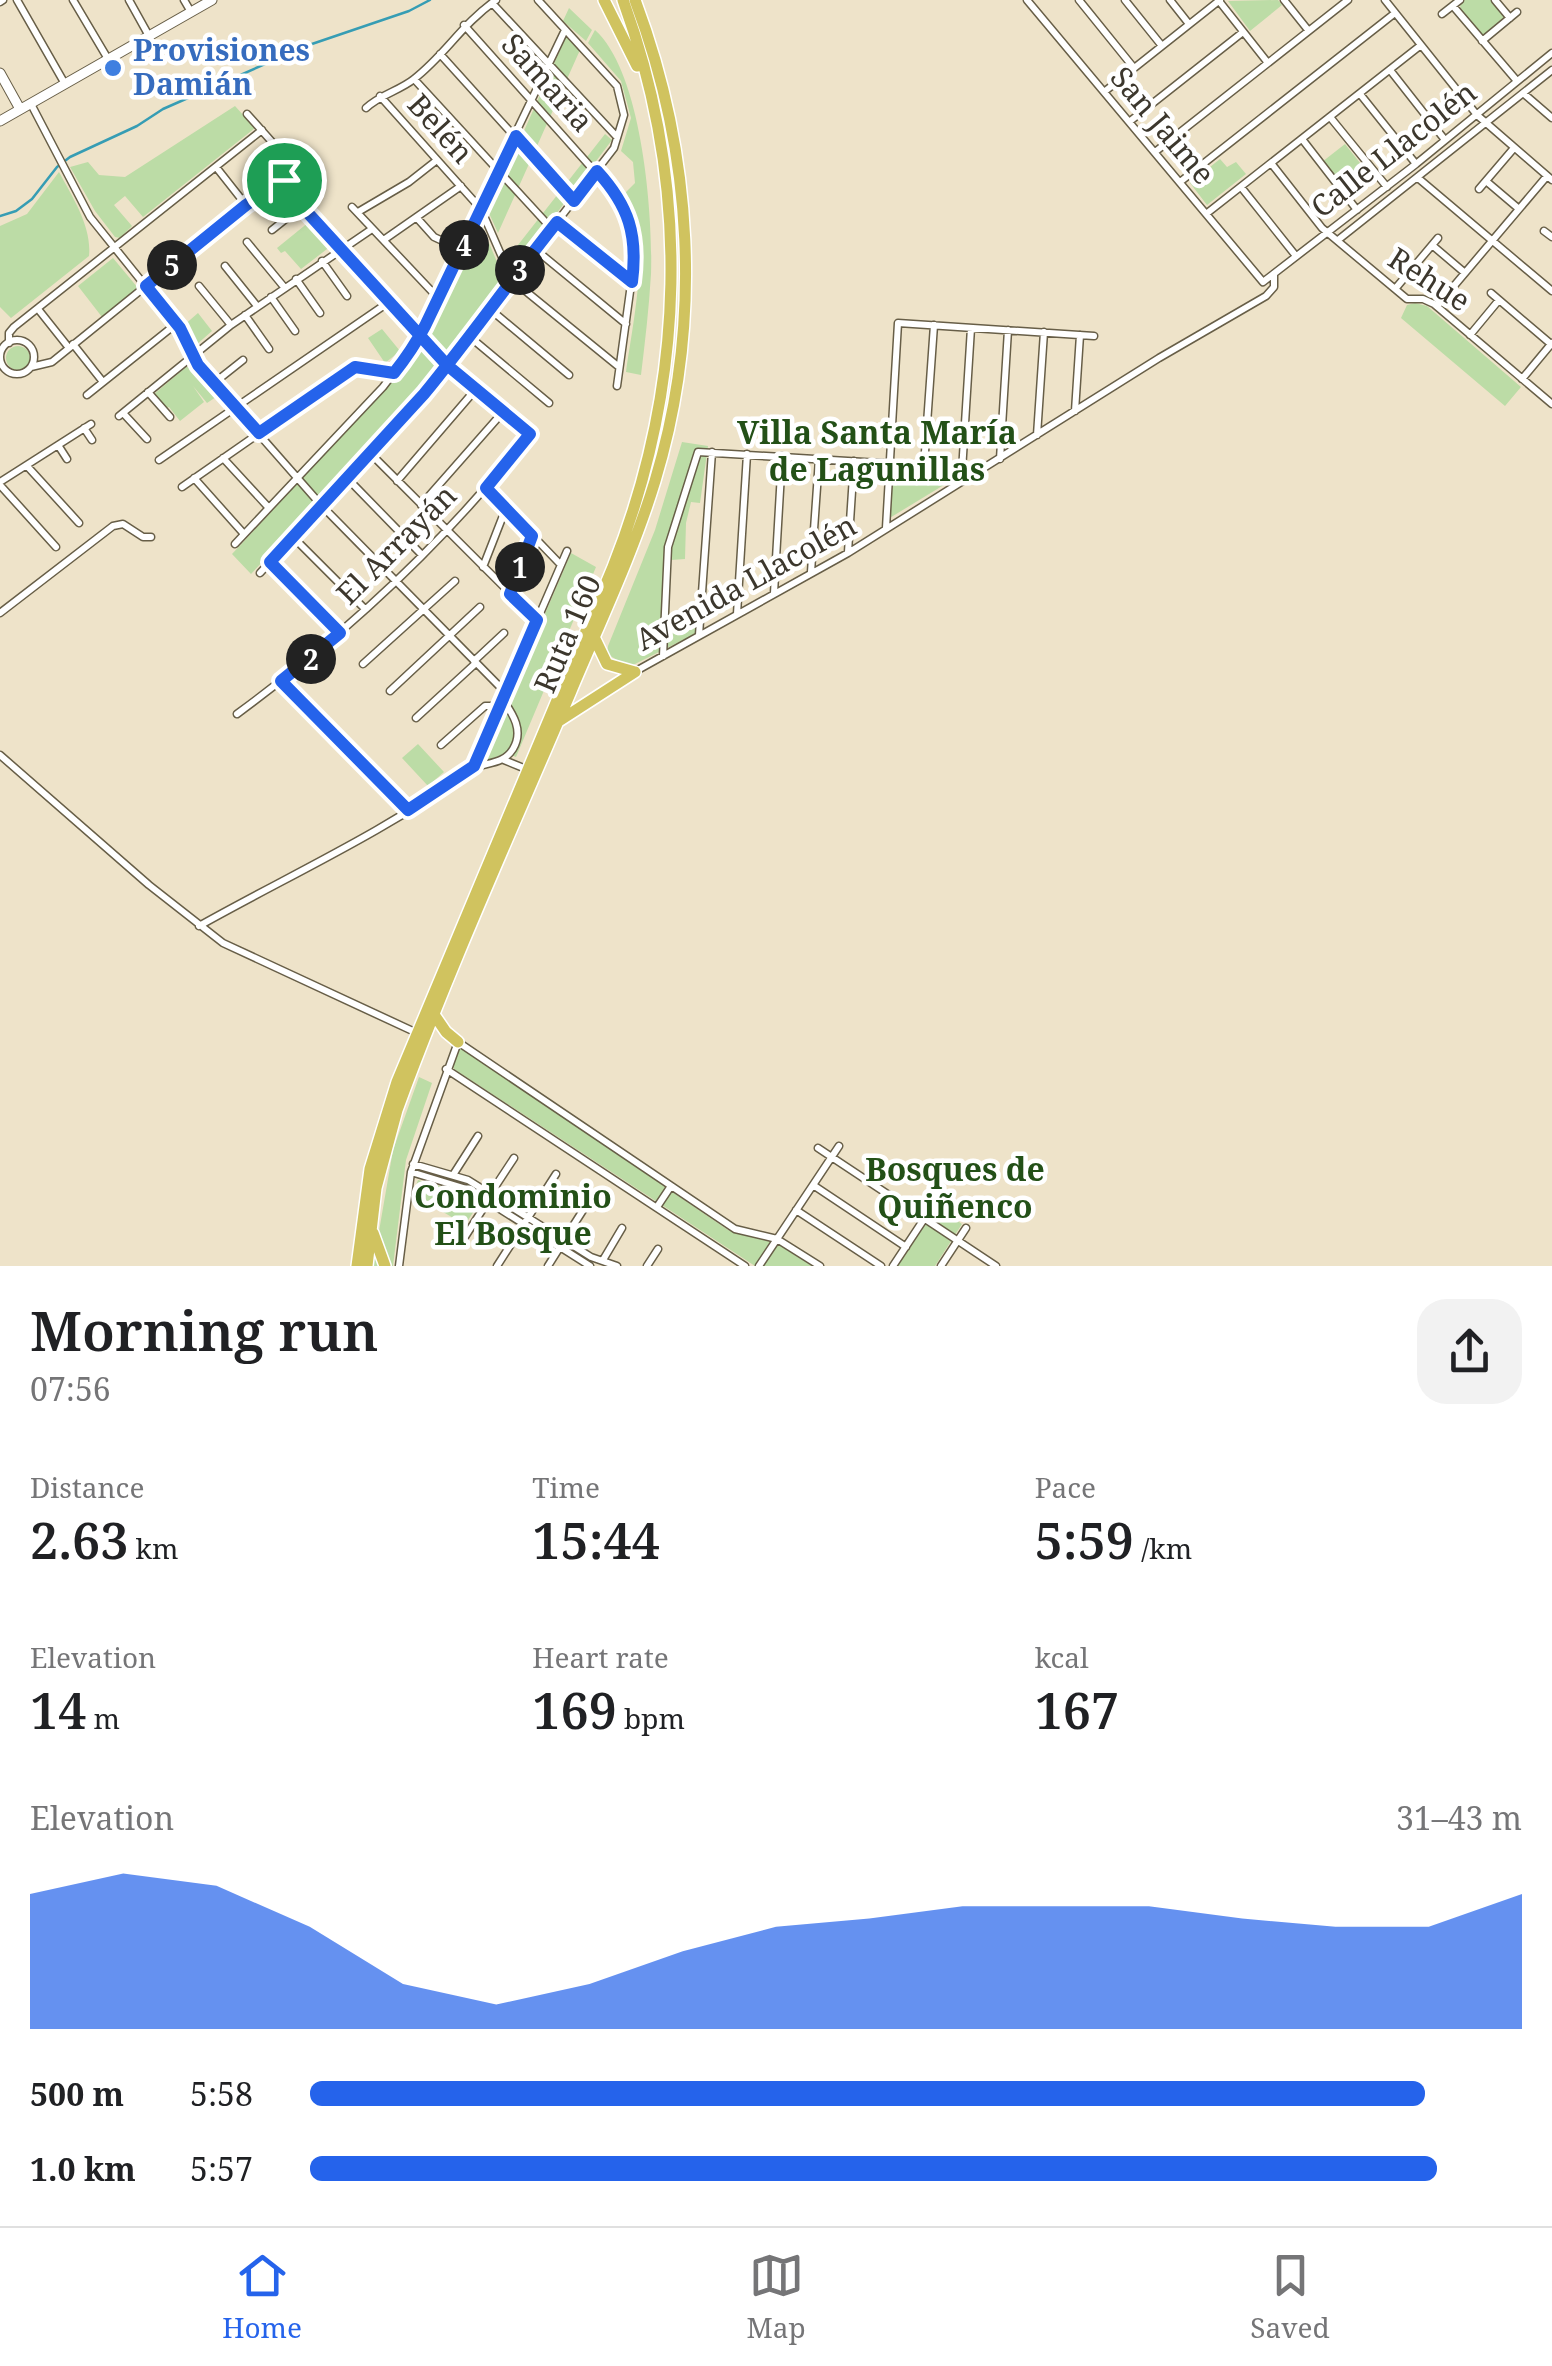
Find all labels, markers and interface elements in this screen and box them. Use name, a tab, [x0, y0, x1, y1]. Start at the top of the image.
street label: Samaria	[493, 24, 603, 140]
place label: Provisiones Damián	[133, 29, 310, 104]
marker: Provisiones Damián	[102, 57, 124, 79]
street label: San Jaime	[1102, 57, 1224, 193]
street label: Calle Llacolén	[1302, 71, 1484, 226]
street label: Belén	[399, 84, 483, 172]
pin	[242, 138, 327, 223]
icon: arrive	[257, 153, 312, 208]
pin: 4	[439, 220, 489, 270]
text: 4	[456, 226, 472, 264]
street label: Rehue	[1381, 237, 1479, 320]
pin: 5	[147, 240, 197, 290]
pin: 3	[495, 245, 545, 295]
text: 5	[164, 246, 180, 284]
text: 3	[512, 251, 528, 289]
district label: Villa Santa María de Lagunillas	[737, 410, 1017, 490]
street label: El Arrayán	[327, 475, 465, 613]
street label: Avenida Llacolén	[628, 504, 863, 659]
pin: 1	[495, 542, 545, 592]
text: 1	[512, 548, 528, 586]
street label: Ruta 160	[523, 568, 610, 699]
pin: 2	[286, 634, 336, 684]
text: 2	[303, 640, 319, 678]
district label: Bosques de Quiñenco	[865, 1147, 1045, 1227]
district label: Condominio El Bosque	[414, 1174, 612, 1254]
text: Morning run	[30, 1292, 379, 1367]
button: share	[1417, 1299, 1522, 1404]
text: 07:56	[30, 1367, 111, 1410]
text: Distance	[30, 1468, 144, 1506]
text: Time	[532, 1468, 600, 1506]
text: Pace	[1035, 1468, 1096, 1506]
text: 2.63	[30, 1506, 128, 1574]
text: 15:44	[532, 1506, 660, 1574]
text: 5:59	[1035, 1506, 1134, 1574]
text: km	[128, 1529, 178, 1567]
text: /km	[1134, 1529, 1192, 1567]
text: Elevation	[30, 1638, 156, 1676]
text: Heart rate	[532, 1638, 669, 1676]
text: kcal	[1035, 1638, 1089, 1676]
text: 14	[30, 1676, 86, 1744]
text: 169	[532, 1676, 617, 1744]
text: 167	[1035, 1676, 1119, 1744]
text: m	[86, 1699, 120, 1737]
text: bpm	[617, 1699, 685, 1737]
text: Elevation	[30, 1796, 174, 1839]
text: 31–43 m	[1396, 1796, 1522, 1839]
text: 500 m	[30, 2072, 124, 2115]
text: 5:58	[190, 2072, 253, 2115]
text: 1.0 km	[30, 2147, 136, 2190]
text: 5:57	[190, 2147, 253, 2190]
tab: Home	[222, 2248, 302, 2346]
tab: Map	[747, 2248, 806, 2346]
tab: Saved	[1250, 2248, 1330, 2346]

